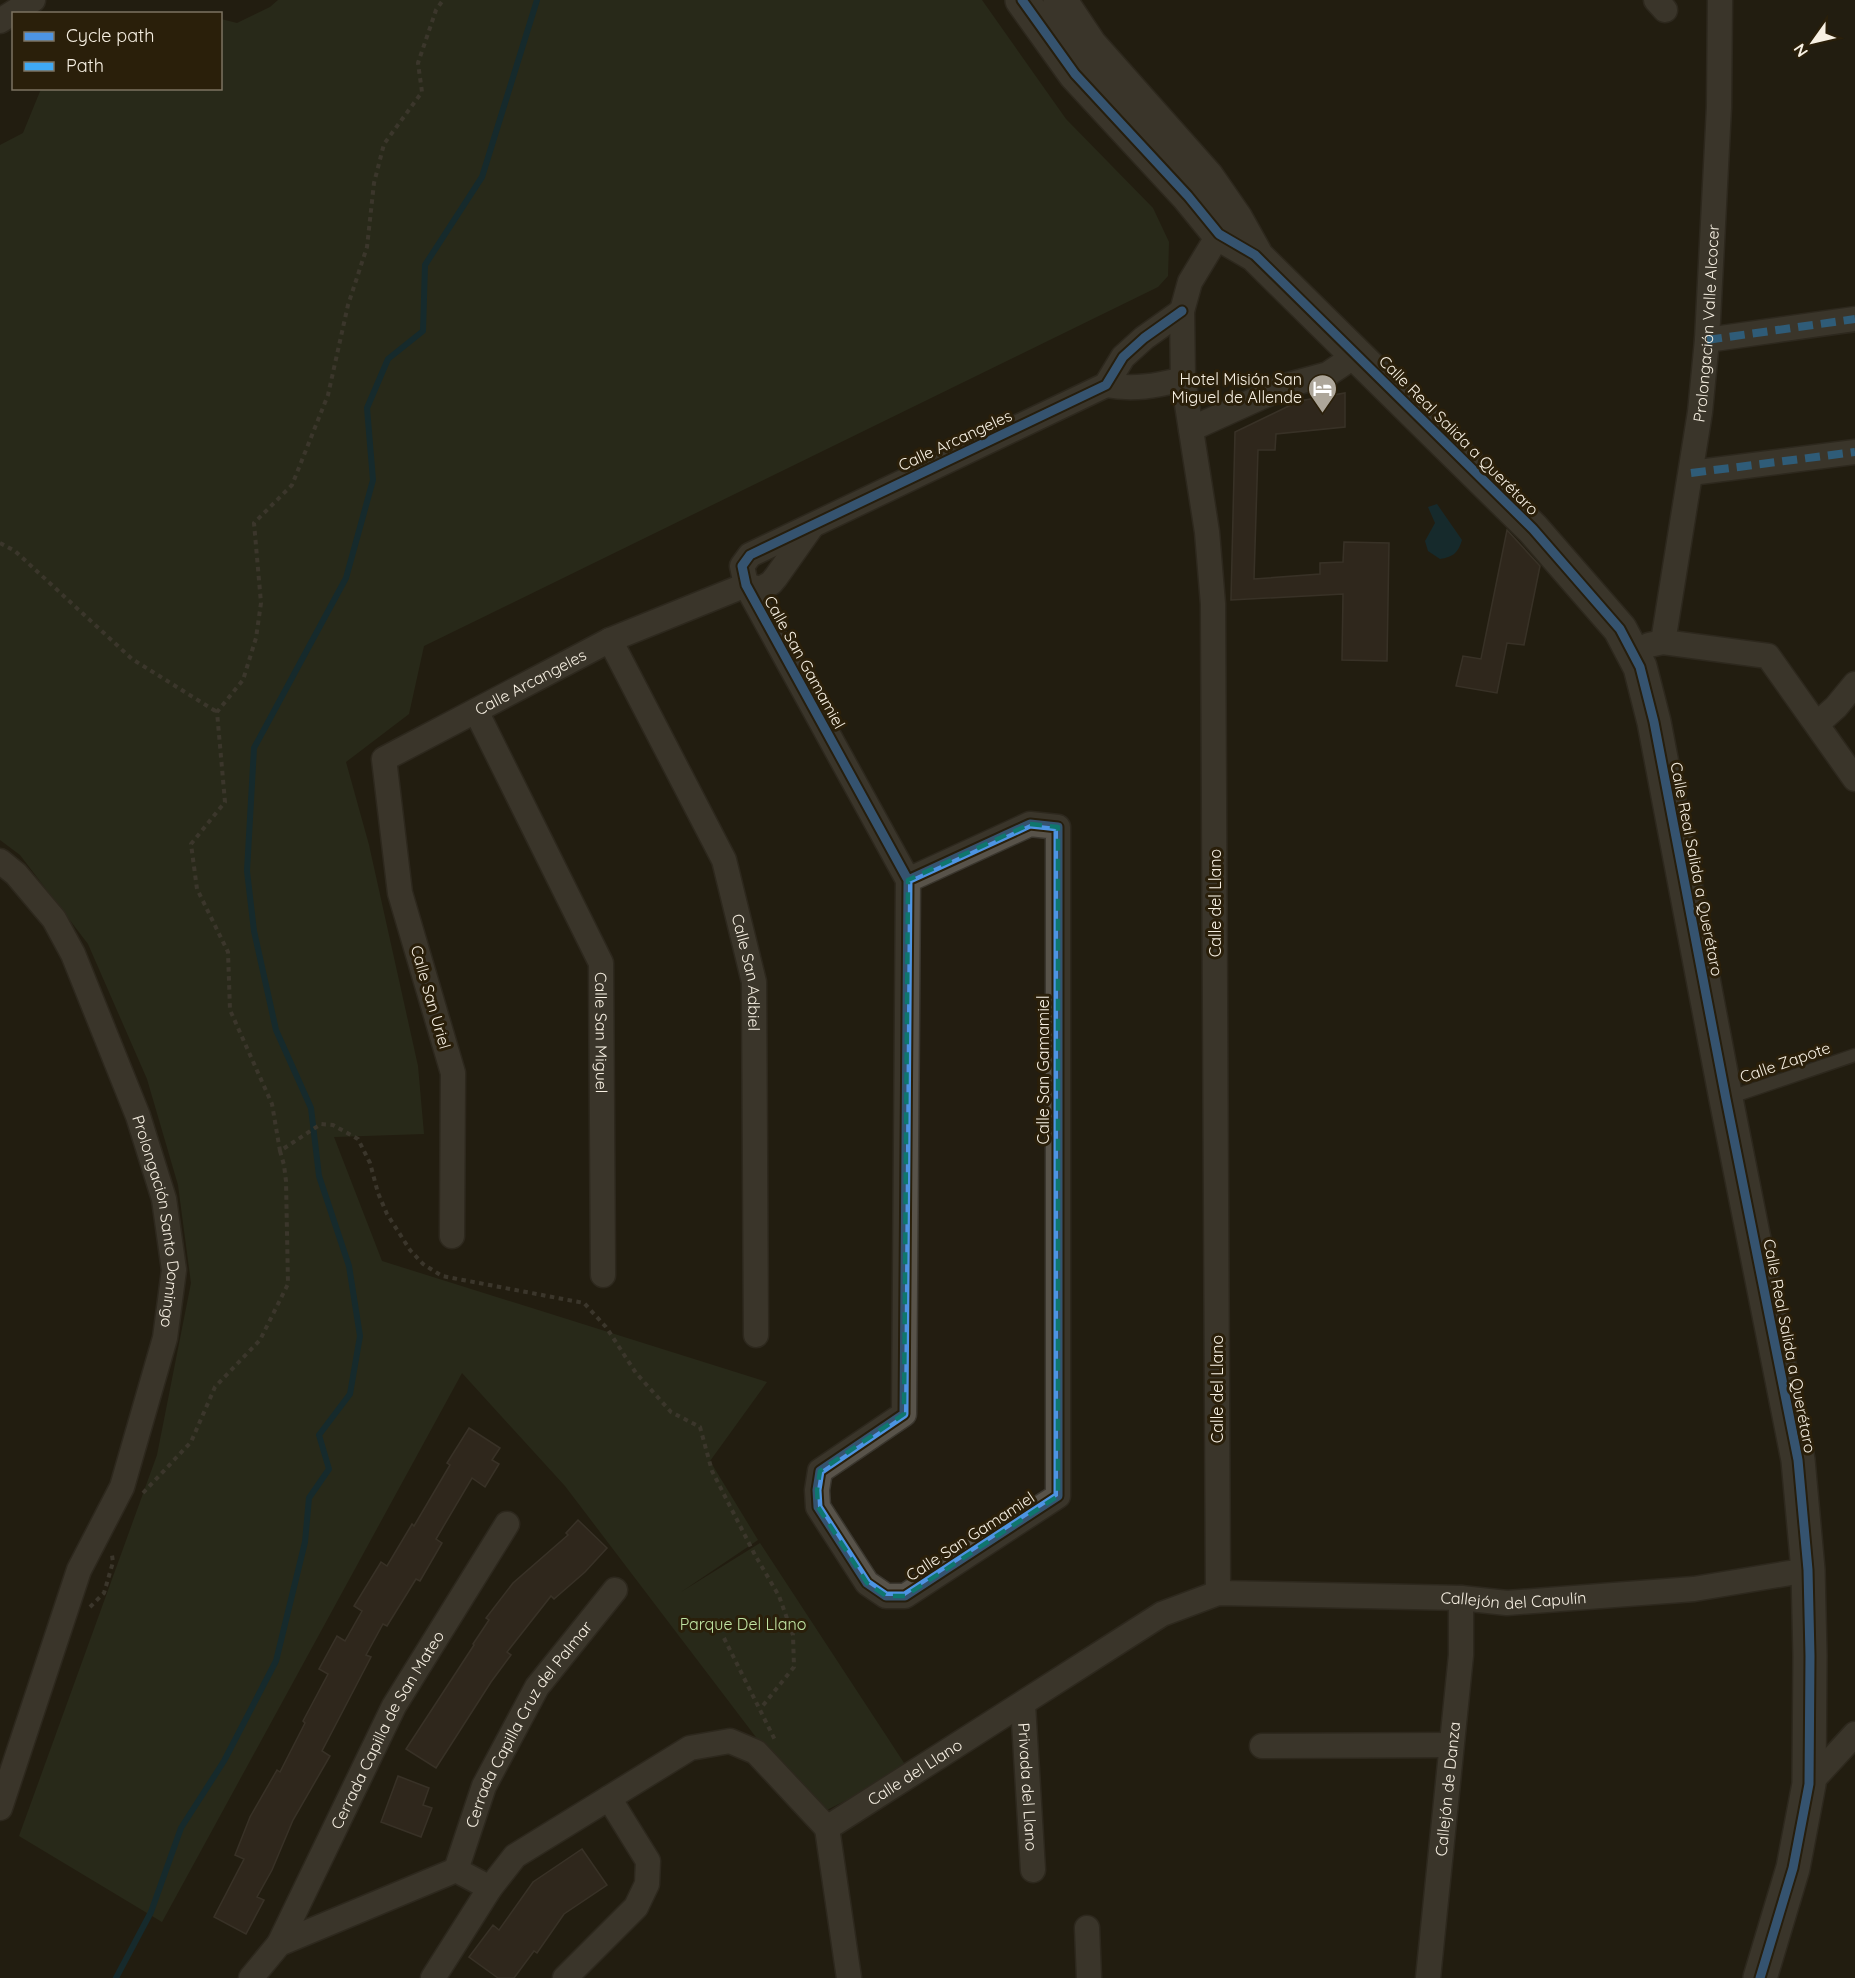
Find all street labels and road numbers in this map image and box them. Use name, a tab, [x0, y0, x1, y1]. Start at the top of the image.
street label: Prolongación Valle Alcocer	[1689, 224, 1723, 424]
street label: Calle Real Salida a Querétaro	[1375, 351, 1543, 519]
street label: Calle Arcangeles	[895, 405, 1015, 475]
street label: Calle San Gamamiel	[760, 592, 850, 732]
street label: Calle Arcangeles	[471, 644, 589, 719]
street label: Calle Real Salida a Querétaro	[1666, 760, 1728, 978]
street label: Calle del Llano	[1205, 849, 1225, 957]
street label: Calle San Adbiel	[728, 912, 764, 1031]
street label: Calle San Uriel	[407, 943, 455, 1051]
street label: Calle San Miguel	[591, 972, 612, 1094]
street label: Calle San Gamamiel	[1033, 995, 1053, 1145]
street label: Calle Zapote	[1737, 1037, 1833, 1087]
street label: Prolongación Santo Domingo	[128, 1112, 184, 1329]
street label: Calle Real Salida a Querétaro	[1759, 1237, 1821, 1455]
street label: Calle del Llano	[1207, 1335, 1227, 1443]
street label: Calle San Gamamiel	[902, 1487, 1038, 1585]
street label: Callejón del Capulín	[1440, 1587, 1587, 1613]
street label: Cerrada Capilla Cruz del Palmar	[461, 1617, 596, 1830]
street label: Cerrada Capilla de San Mateo	[326, 1627, 448, 1832]
street label: Callejón de Danza	[1431, 1721, 1464, 1857]
street label: Privada del Llano	[1014, 1722, 1042, 1852]
street label: Calle del Llano	[864, 1734, 966, 1810]

